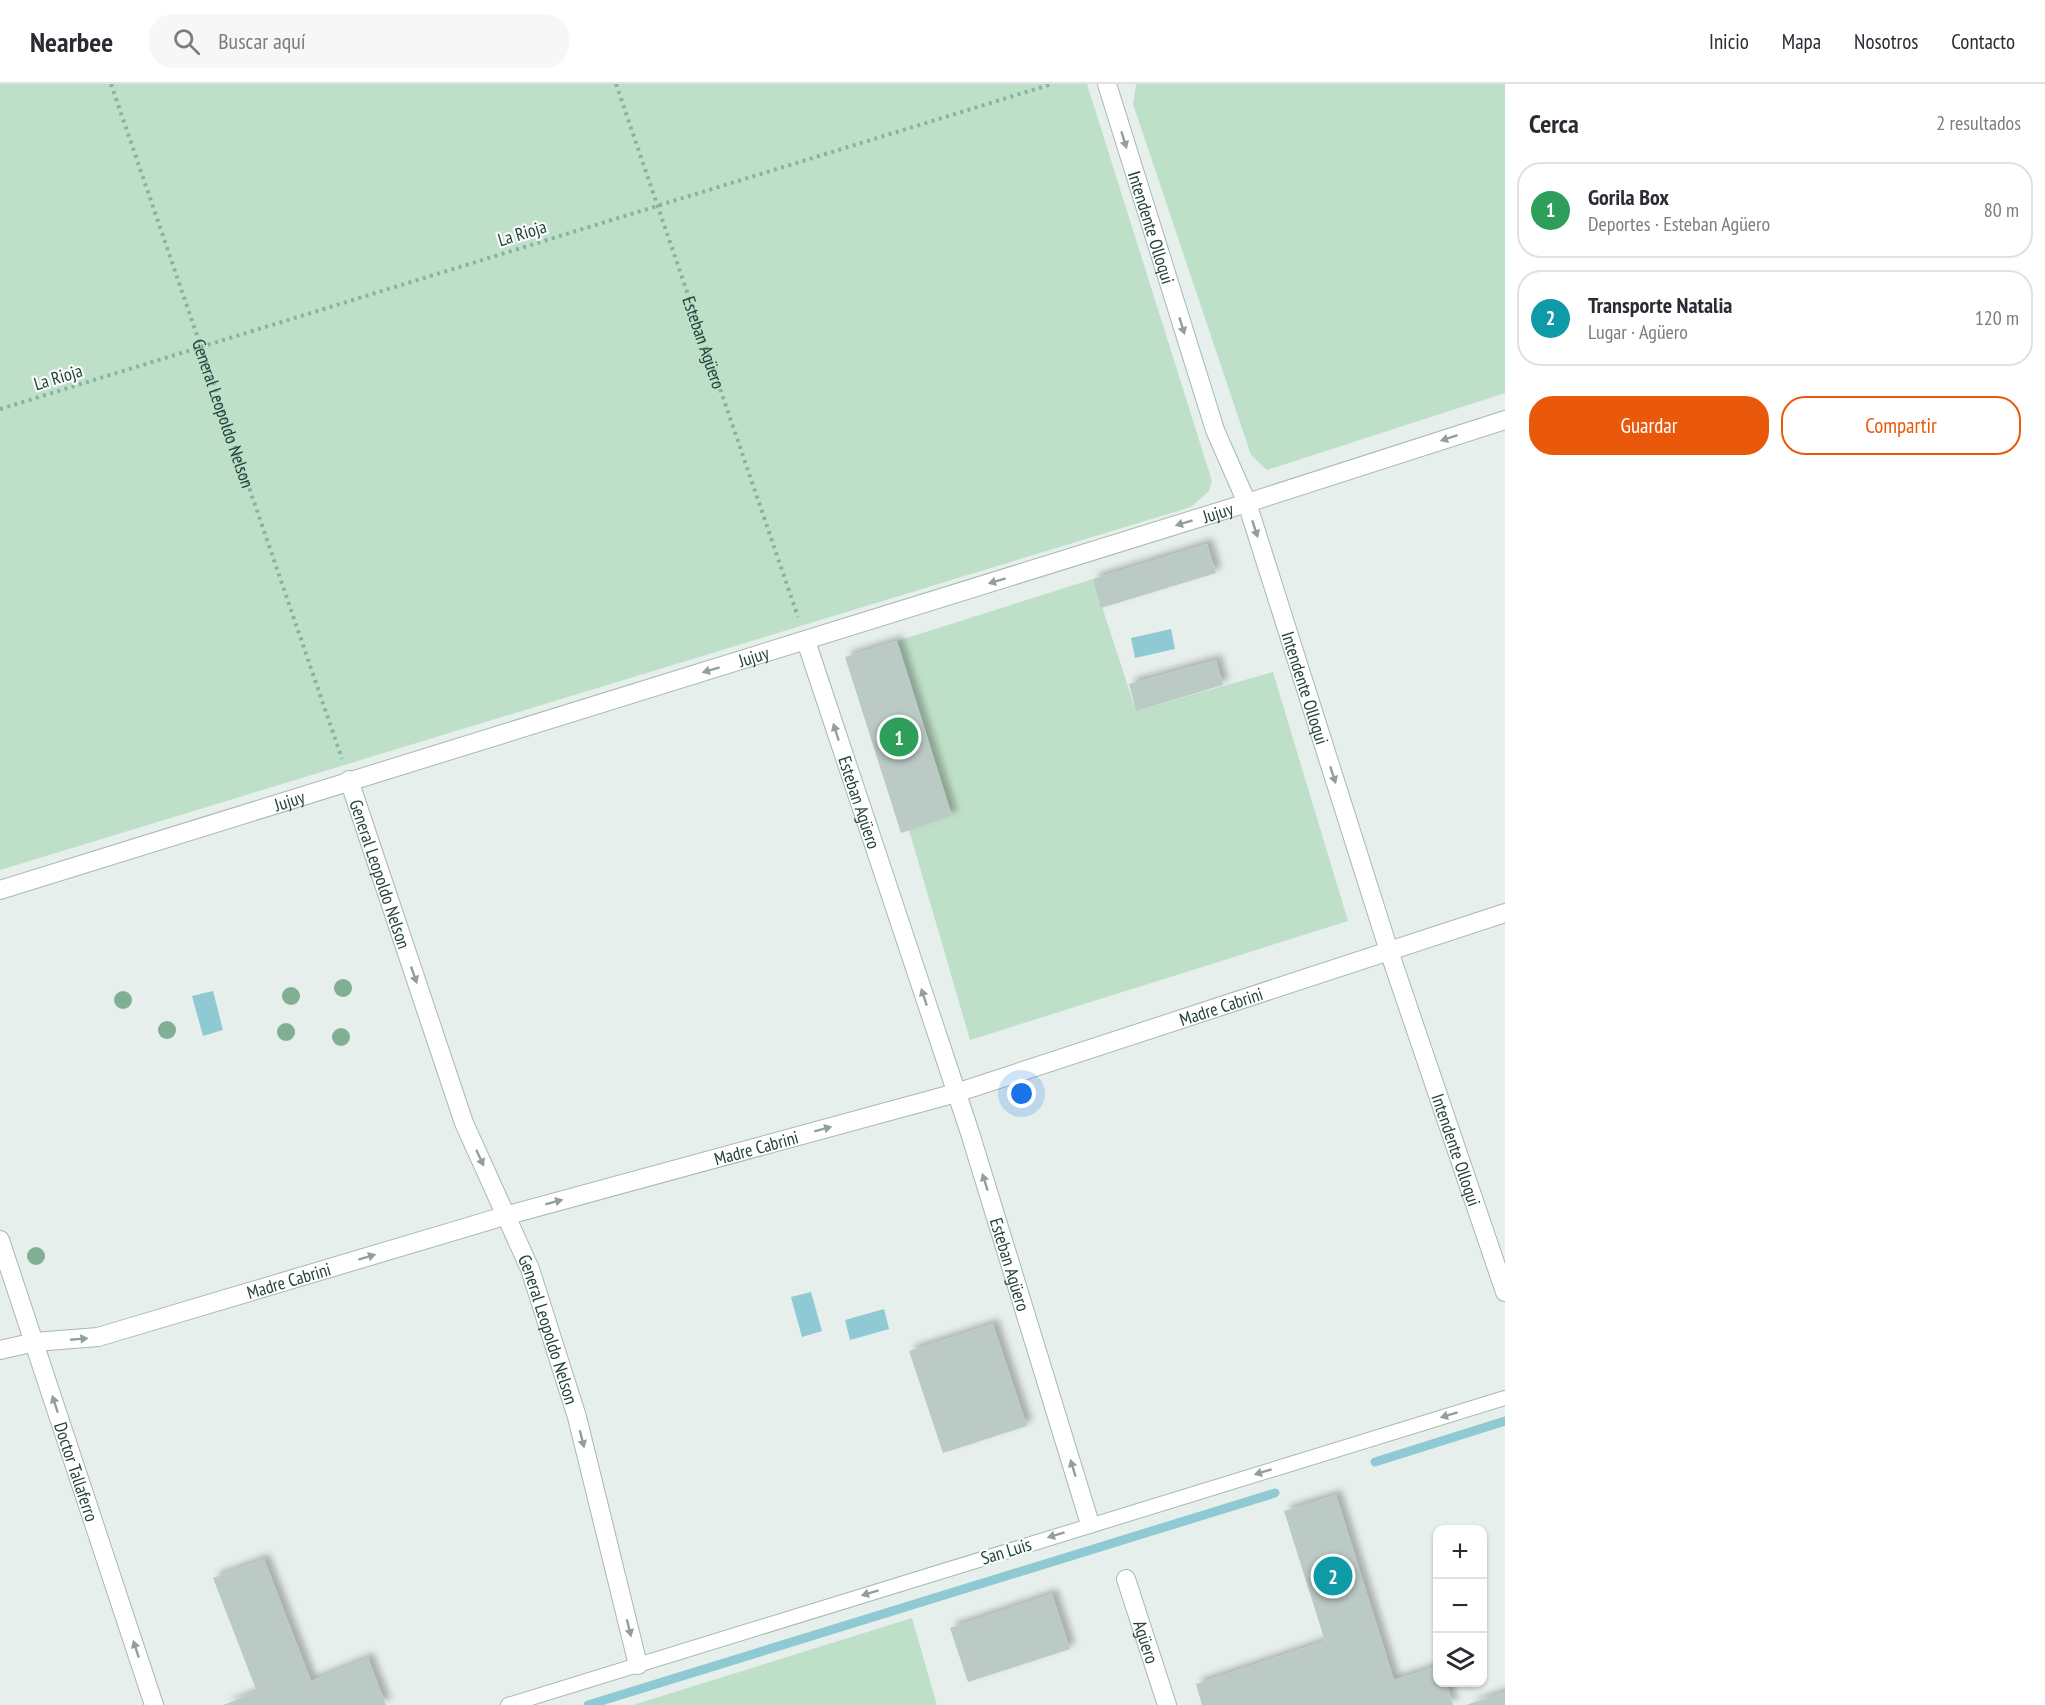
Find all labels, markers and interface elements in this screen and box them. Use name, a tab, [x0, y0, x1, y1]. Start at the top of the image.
search box	[149, 14, 569, 68]
text: Nearbee	[30, 23, 113, 60]
icon: search	[170, 25, 203, 58]
text: Buscar aquí	[218, 27, 306, 55]
text: Inicio	[1709, 28, 1749, 55]
text: Mapa	[1782, 28, 1821, 55]
text: Nosotros	[1854, 28, 1918, 55]
text: Contacto	[1951, 28, 2015, 55]
text: Cerca	[1529, 107, 1579, 140]
text: 2 resultados	[1936, 110, 2021, 136]
one-way arrow	[1120, 131, 1129, 149]
street label: Intendente Olloqui	[1123, 168, 1180, 286]
text: Gorila Box	[1588, 183, 1669, 211]
text: 1	[1546, 197, 1555, 223]
text: 80 m	[1984, 197, 2019, 223]
text: Deportes · Esteban Agüero	[1588, 211, 1770, 237]
street label: La Rioja	[495, 215, 549, 251]
text: Transporte Natalia	[1588, 291, 1732, 319]
street label: Esteban Agüero	[678, 293, 731, 392]
text: 2	[1546, 305, 1555, 331]
text: 120 m	[1975, 305, 2019, 331]
one-way arrow	[1178, 317, 1187, 335]
text: Lugar · Agüero	[1588, 319, 1688, 345]
street label: General Leopoldo Nelson	[188, 336, 260, 491]
street label: La Rioja	[31, 359, 85, 395]
button: Guardar	[1529, 396, 1769, 455]
button: Compartir	[1781, 396, 2021, 455]
one-way arrow	[1440, 434, 1458, 444]
street label: Jujuy	[1199, 497, 1236, 528]
one-way arrow	[1174, 519, 1192, 528]
one-way arrow	[1251, 520, 1260, 538]
one-way arrow	[988, 577, 1006, 586]
street label: Intendente Olloqui	[1277, 629, 1334, 747]
street label: Jujuy	[735, 641, 772, 672]
one-way arrow	[702, 666, 720, 675]
pin: 1	[880, 714, 918, 760]
one-way arrow	[831, 723, 840, 741]
street label: Esteban Agüero	[834, 753, 886, 852]
one-way arrow	[1329, 766, 1338, 784]
street label: Jujuy	[270, 785, 308, 816]
street label: General Leopoldo Nelson	[345, 796, 416, 951]
one-way arrow	[410, 966, 419, 984]
street label: Madre Cabrini	[1176, 982, 1266, 1031]
one-way arrow	[918, 987, 928, 1005]
your location	[1007, 1079, 1036, 1108]
street label: Intendente Olloqui	[1427, 1091, 1486, 1209]
one-way arrow	[814, 1124, 832, 1133]
street label: Madre Cabrini	[711, 1125, 801, 1170]
one-way arrow	[476, 1149, 485, 1166]
one-way arrow	[980, 1173, 989, 1191]
one-way arrow	[545, 1197, 563, 1206]
street label: Esteban Agüero	[985, 1215, 1036, 1314]
street label: General Leopoldo Nelson	[513, 1251, 584, 1407]
one-way arrow	[358, 1252, 376, 1261]
street label: Madre Cabrini	[244, 1257, 333, 1304]
one-way arrow	[69, 1334, 88, 1344]
one-way arrow	[50, 1395, 60, 1413]
one-way arrow	[1440, 1411, 1458, 1420]
street label: Doctor Tallaferro	[50, 1419, 104, 1525]
one-way arrow	[578, 1430, 588, 1448]
one-way arrow	[1068, 1459, 1077, 1477]
one-way arrow	[1254, 1468, 1272, 1477]
map controls	[1433, 1525, 1487, 1687]
button: +	[1433, 1525, 1487, 1579]
one-way arrow	[1047, 1531, 1065, 1540]
street label: San Luis	[978, 1532, 1034, 1570]
pin: 2	[1314, 1554, 1352, 1598]
button: −	[1433, 1579, 1487, 1633]
one-way arrow	[861, 1589, 879, 1598]
street label: Agüero	[1129, 1617, 1164, 1666]
one-way arrow	[625, 1619, 635, 1638]
button: layers	[1433, 1633, 1487, 1687]
one-way arrow	[131, 1640, 140, 1658]

